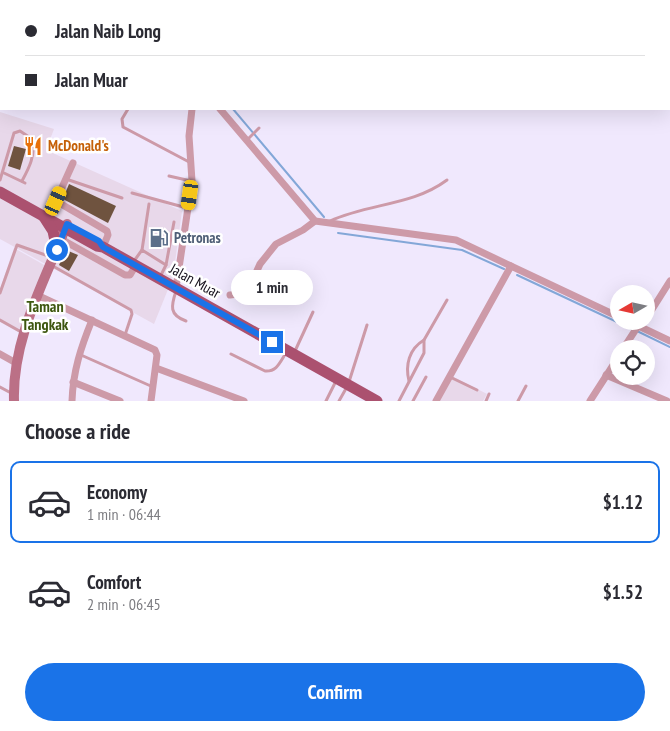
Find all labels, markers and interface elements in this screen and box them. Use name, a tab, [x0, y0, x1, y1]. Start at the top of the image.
text: Jalan Naib Long	[55, 19, 161, 43]
text: Jalan Muar	[55, 68, 128, 92]
restaurant icon: McDonald's	[22, 135, 44, 157]
place label: McDonald's	[48, 136, 109, 155]
car	[180, 179, 199, 211]
car	[43, 184, 68, 218]
fuel station icon: Petronas	[148, 227, 170, 249]
place label: Petronas	[174, 228, 221, 247]
route start	[46, 239, 68, 261]
street label: Jalan Muar	[166, 258, 225, 303]
callout: 1 min	[231, 270, 313, 304]
text: 1 min	[256, 277, 288, 297]
north arrow	[610, 285, 655, 330]
map controls	[610, 285, 655, 385]
district label: Taman Tangkak	[22, 296, 69, 334]
route end	[261, 331, 283, 353]
button: locate	[610, 340, 655, 385]
text: Choose a ride	[25, 417, 130, 445]
icon: car	[27, 480, 72, 525]
text: Economy	[87, 480, 147, 504]
text: $1.12	[603, 490, 643, 514]
text: 1 min · 06:44	[87, 504, 161, 524]
icon: car	[27, 570, 72, 615]
text: Comfort	[87, 570, 141, 594]
text: $1.52	[603, 580, 643, 604]
text: 2 min · 06:45	[87, 594, 161, 614]
button: Confirm	[25, 663, 645, 721]

